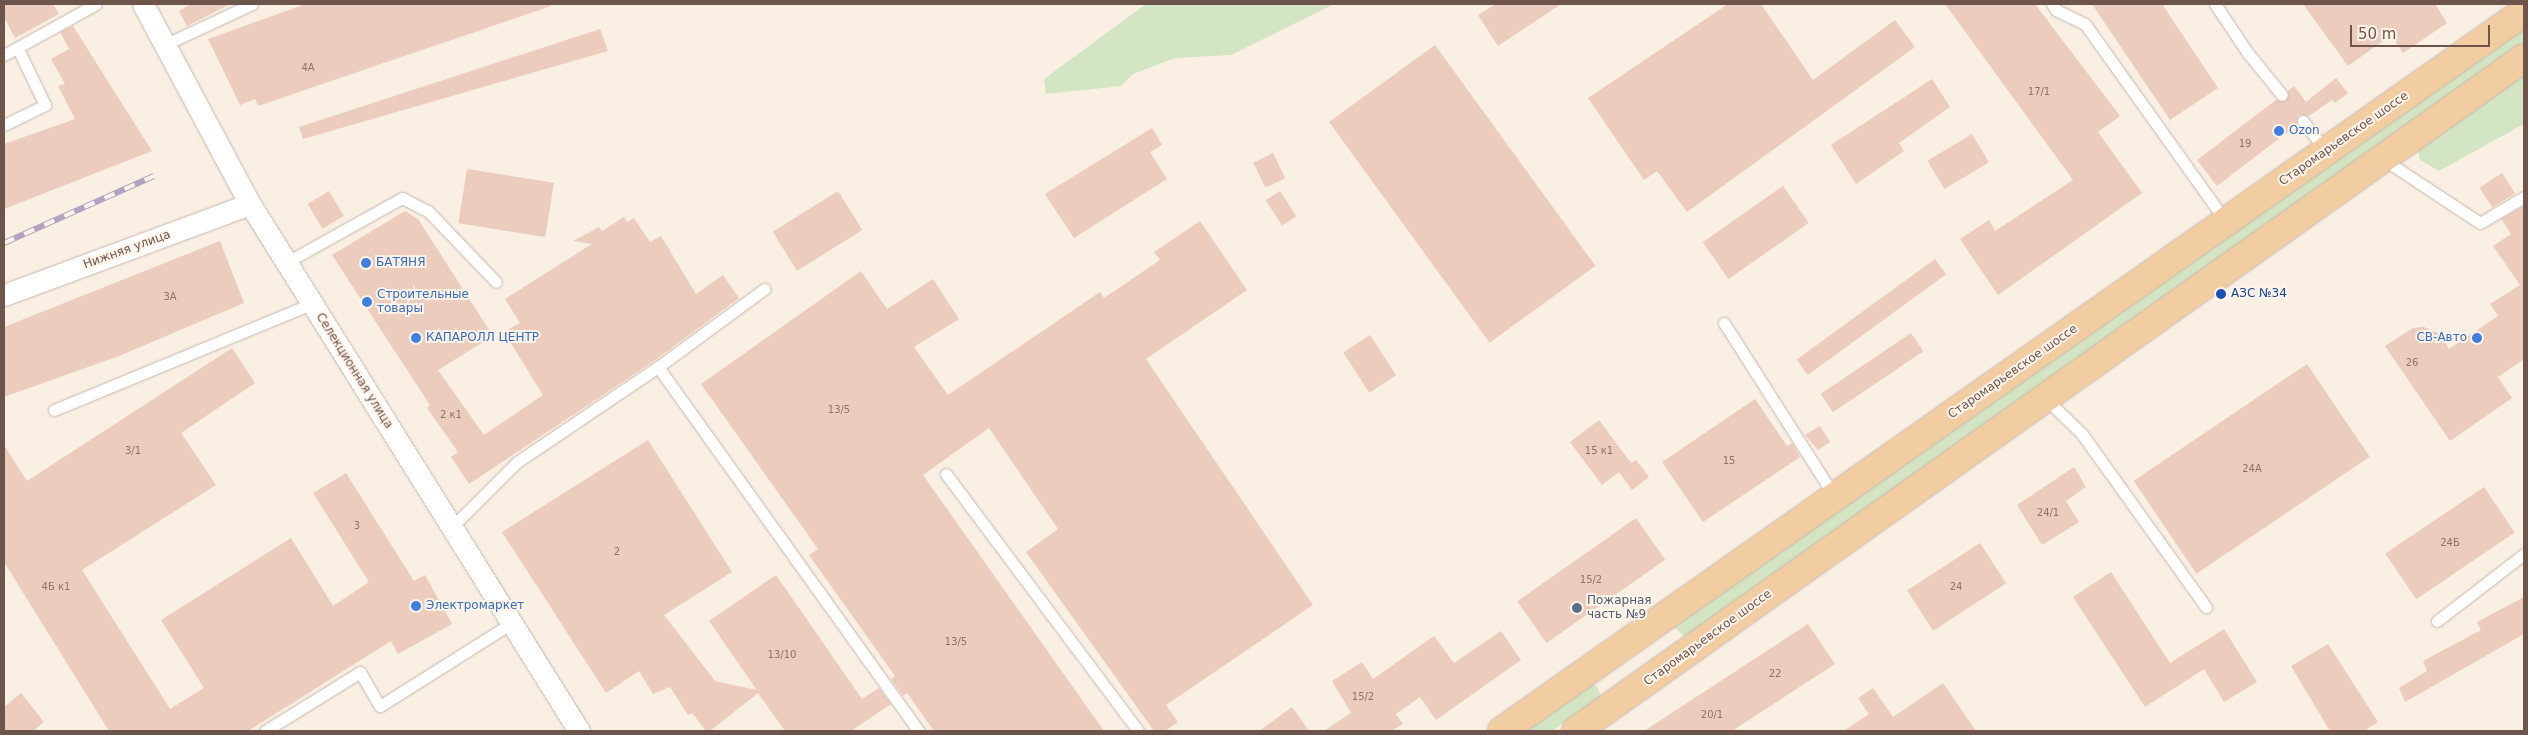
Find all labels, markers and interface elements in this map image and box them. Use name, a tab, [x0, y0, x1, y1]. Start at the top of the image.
scale bar	[2353, 15, 2493, 47]
text: 50 m	[2358, 25, 2396, 43]
house number: 4А	[301, 62, 315, 74]
house number: 17/1	[2028, 86, 2050, 98]
street label: Старомарьевское шоссе	[2277, 89, 2411, 189]
place label: Ozon	[2289, 124, 2320, 138]
marker: Ozon	[2273, 125, 2285, 137]
house number: 19	[2239, 138, 2251, 150]
street label: Нижняя улица	[81, 228, 173, 272]
place label: БАТЯНЯ	[376, 256, 425, 270]
marker: БАТЯНЯ	[360, 257, 372, 269]
place label: АЗС №34	[2231, 287, 2287, 301]
place label: Строительные товары	[377, 288, 469, 316]
marker: АЗС №34	[2215, 288, 2227, 300]
house number: 3А	[163, 291, 177, 303]
marker: Строительные товары	[361, 296, 373, 308]
street label: Селекционная улица	[313, 311, 395, 431]
street label: Старомарьевское шоссе	[1946, 322, 2080, 422]
place label: КАПАРОЛЛ ЦЕНТР	[426, 331, 539, 345]
place label: СВ-Авто	[2416, 331, 2467, 345]
marker: КАПАРОЛЛ ЦЕНТР	[410, 332, 422, 344]
marker: СВ-Авто	[2471, 332, 2483, 344]
house number: 26	[2406, 357, 2418, 369]
house number: 13/5	[828, 404, 850, 416]
house number: 2 к1	[440, 409, 462, 421]
house number: 3/1	[125, 445, 141, 457]
house number: 15 к1	[1585, 445, 1613, 457]
house number: 15	[1723, 455, 1735, 467]
house number: 24А	[2242, 463, 2262, 475]
house number: 24/1	[2037, 507, 2059, 519]
house number: 3	[354, 520, 360, 532]
house number: 24Б	[2440, 537, 2460, 549]
house number: 2	[614, 546, 620, 558]
house number: 15/2	[1580, 574, 1602, 586]
house number: 4Б к1	[42, 581, 70, 593]
house number: 24	[1950, 581, 1962, 593]
street label: Старомарьевское шоссе	[1641, 587, 1775, 689]
place label: Пожарная часть №9	[1587, 594, 1652, 622]
place label: Электромаркет	[426, 599, 524, 613]
marker: Электромаркет	[410, 600, 422, 612]
marker: Пожарная часть №9	[1571, 602, 1583, 614]
house number: 13/5	[945, 636, 967, 648]
house number: 13/10	[768, 649, 796, 661]
house number: 22	[1769, 668, 1781, 680]
house number: 15/2	[1352, 691, 1374, 703]
house number: 20/1	[1701, 709, 1723, 721]

